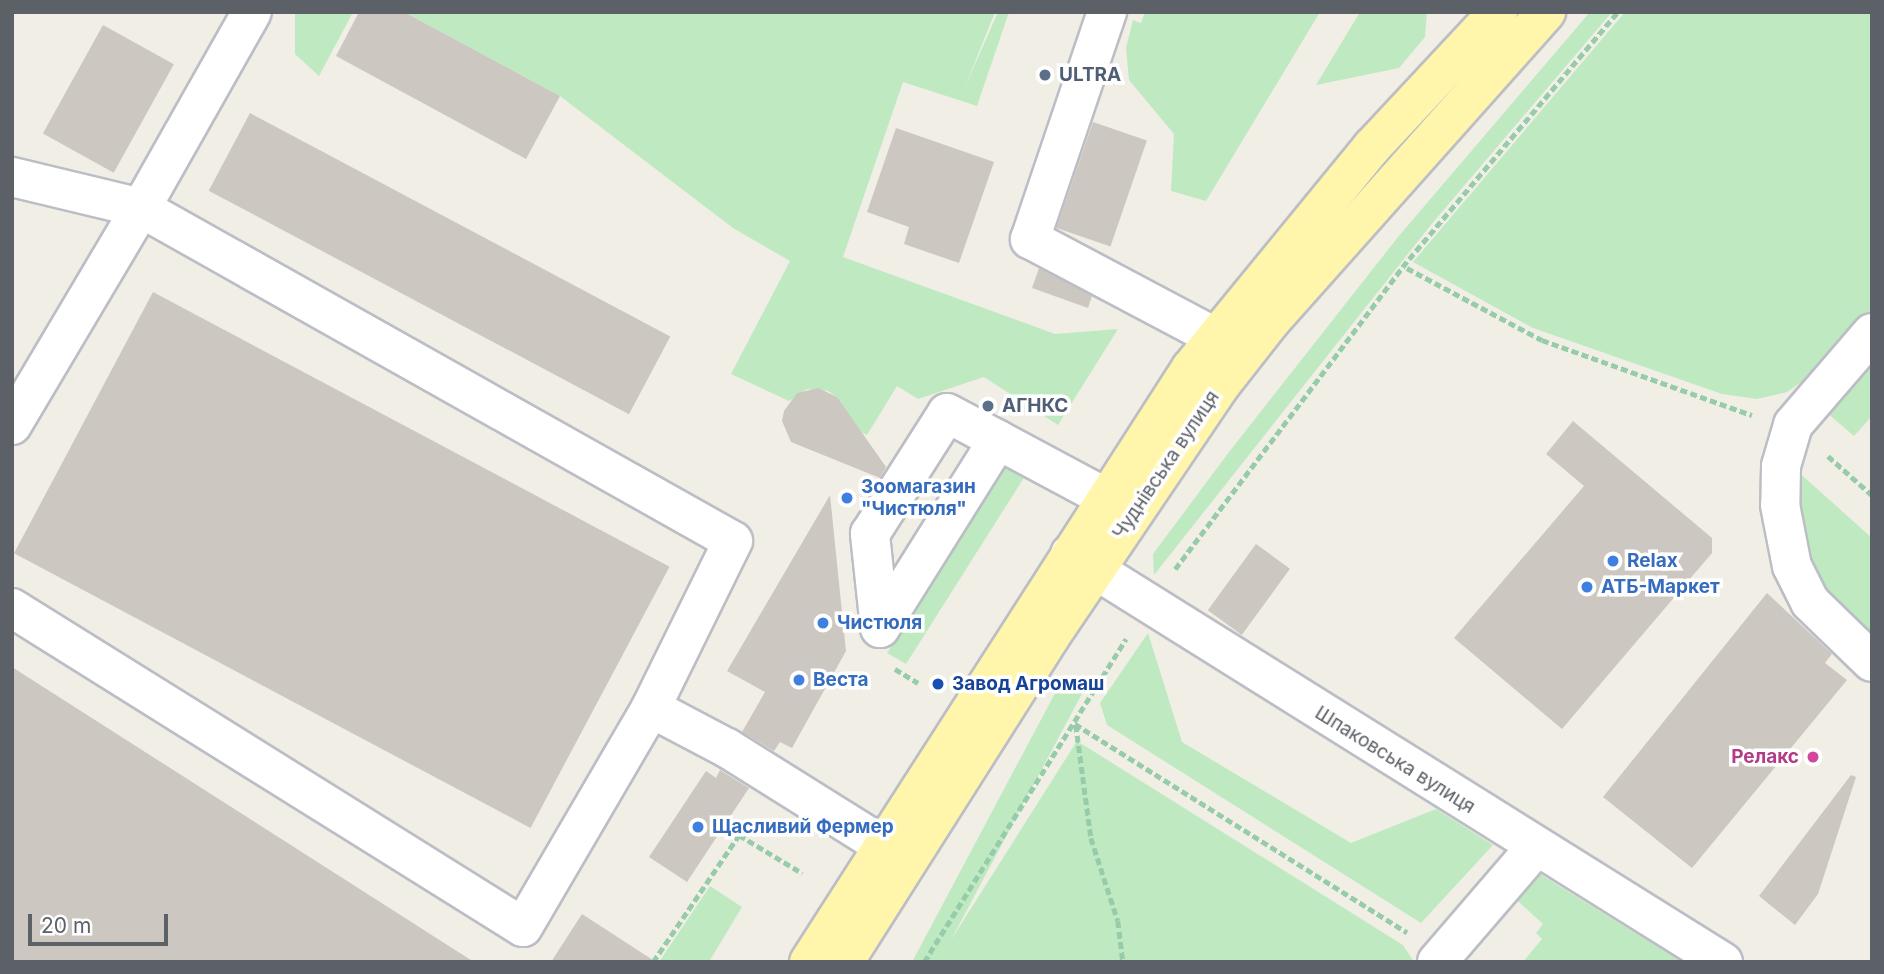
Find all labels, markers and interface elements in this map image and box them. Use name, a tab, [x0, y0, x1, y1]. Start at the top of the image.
place label: ULTRA	[1059, 64, 1121, 86]
marker: ULTRA	[1037, 67, 1053, 83]
street label: Чуднівська вулиця	[1108, 386, 1224, 544]
place label: АГНКС	[1002, 395, 1068, 417]
marker: АГНКС	[980, 398, 996, 414]
place label: Зоомагазин "Чистюля"	[861, 476, 976, 520]
marker: Зоомагазин "Чистюля"	[839, 490, 855, 506]
place label: Relax	[1627, 550, 1678, 572]
marker: Relax	[1605, 553, 1621, 569]
place label: АТБ-Маркет	[1601, 576, 1720, 598]
marker: АТБ-Маркет	[1579, 579, 1595, 595]
place label: Чистюля	[837, 612, 922, 634]
marker: Чистюля	[815, 615, 831, 631]
place label: Веста	[813, 669, 869, 691]
marker: Веста	[791, 672, 807, 688]
place label: Завод Агромаш	[952, 673, 1104, 695]
marker: Завод Агромаш	[930, 676, 946, 692]
street label: Шпаковська вулиця	[1311, 701, 1479, 819]
place label: Релакс	[1731, 746, 1799, 768]
marker: Релакс	[1805, 749, 1821, 765]
place label: Щасливий Фермер	[712, 816, 894, 838]
marker: Щасливий Фермер	[690, 819, 706, 835]
scale bar	[32, 900, 172, 944]
text: 20 m	[41, 913, 91, 938]

